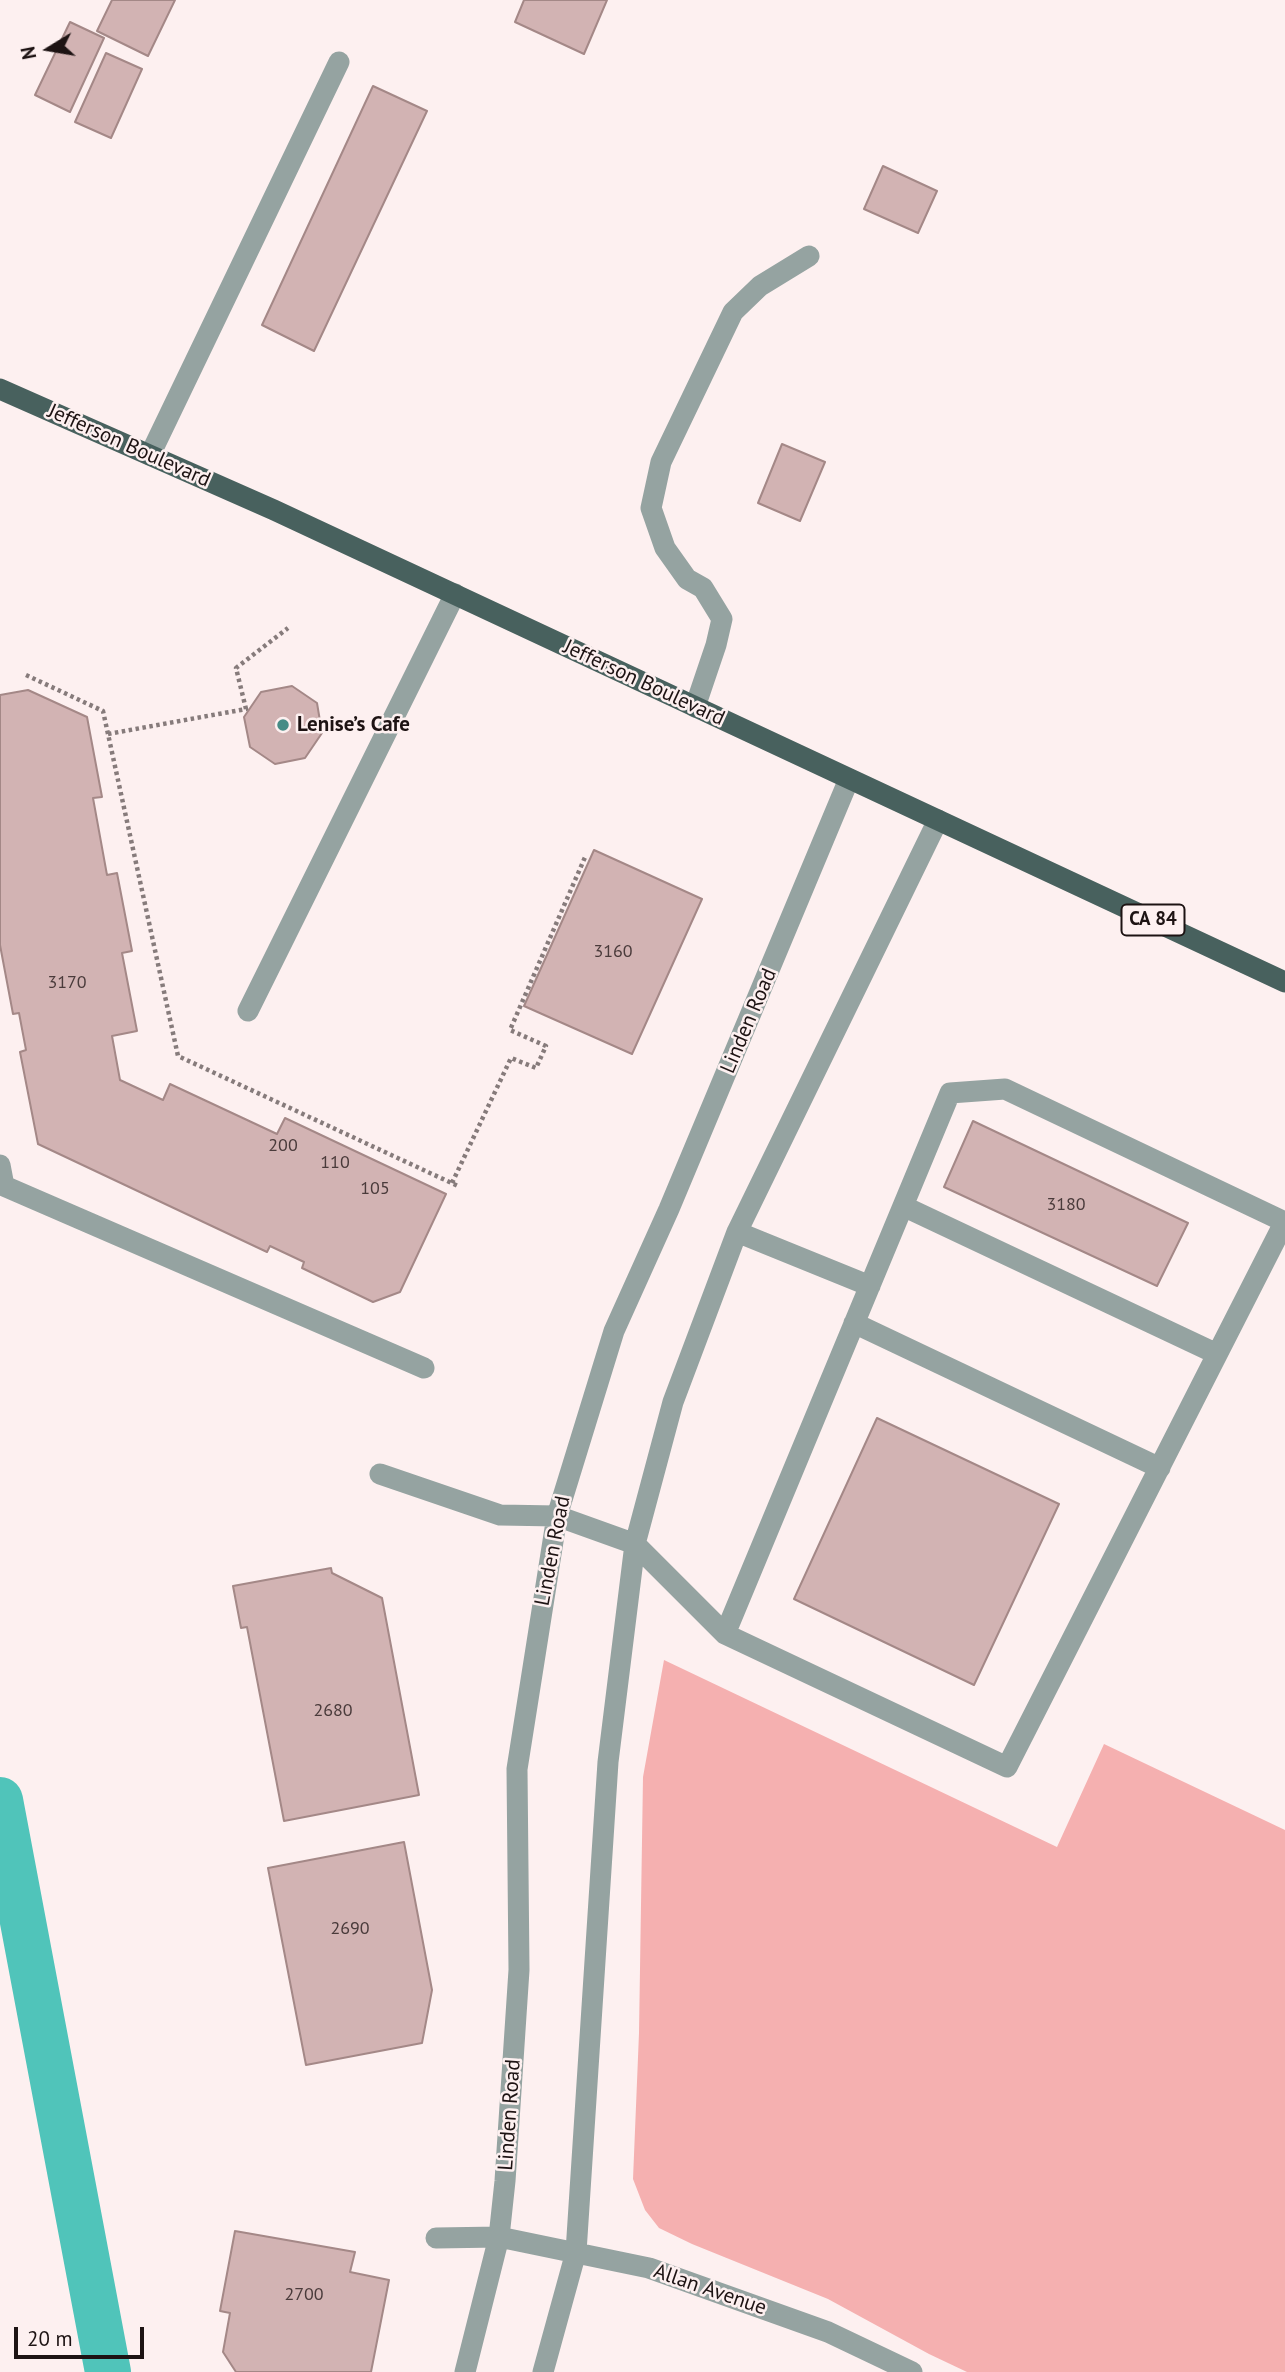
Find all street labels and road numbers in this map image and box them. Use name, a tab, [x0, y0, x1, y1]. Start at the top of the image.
street label: Jefferson Boulevard	[44, 399, 214, 493]
street label: Jefferson Boulevard	[559, 635, 729, 731]
road number: CA 84	[1122, 904, 1184, 936]
street label: Linden Road	[716, 965, 782, 1077]
street label: Linden Road	[530, 1494, 576, 1608]
street label: Linden Road	[494, 2059, 526, 2171]
street label: Allan Avenue	[650, 2259, 770, 2321]

